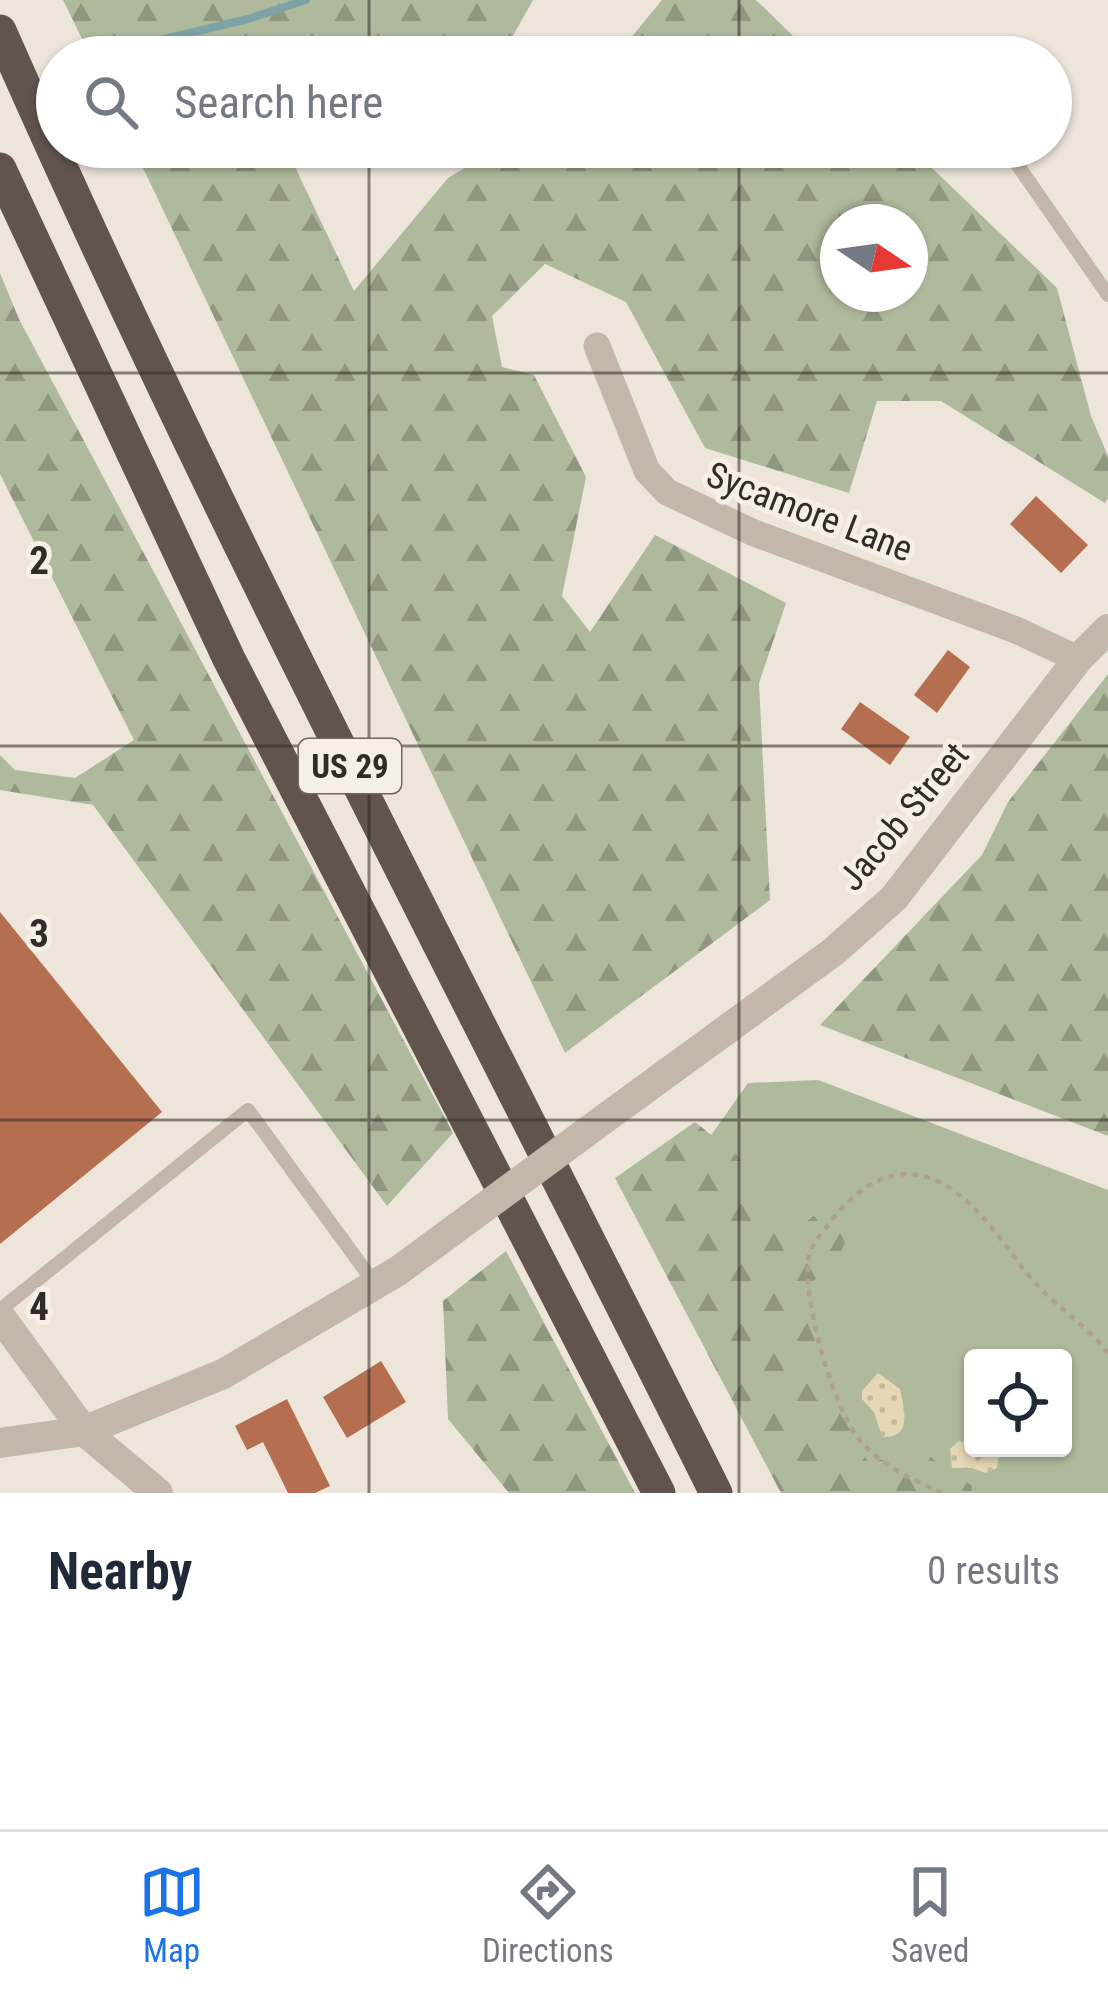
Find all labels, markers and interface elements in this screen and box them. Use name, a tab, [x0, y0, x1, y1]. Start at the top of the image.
search box	[36, 36, 1072, 168]
icon: search	[78, 69, 144, 135]
text: Search here	[174, 76, 383, 129]
north arrow	[820, 204, 928, 312]
street label: Sycamore Lane	[701, 453, 918, 570]
text: 2	[29, 538, 49, 584]
street label: Jacob Street	[830, 734, 978, 899]
road number: US 29	[299, 739, 401, 793]
text: 3	[29, 911, 49, 957]
text: 4	[29, 1284, 49, 1330]
map controls	[964, 1349, 1072, 1457]
button: locate	[964, 1349, 1072, 1457]
text: Nearby	[48, 1542, 192, 1601]
text: 0 results	[927, 1548, 1060, 1594]
tab: Map	[139, 1859, 205, 1970]
tab: Directions	[482, 1859, 614, 1970]
tab: Saved	[891, 1859, 969, 1970]

